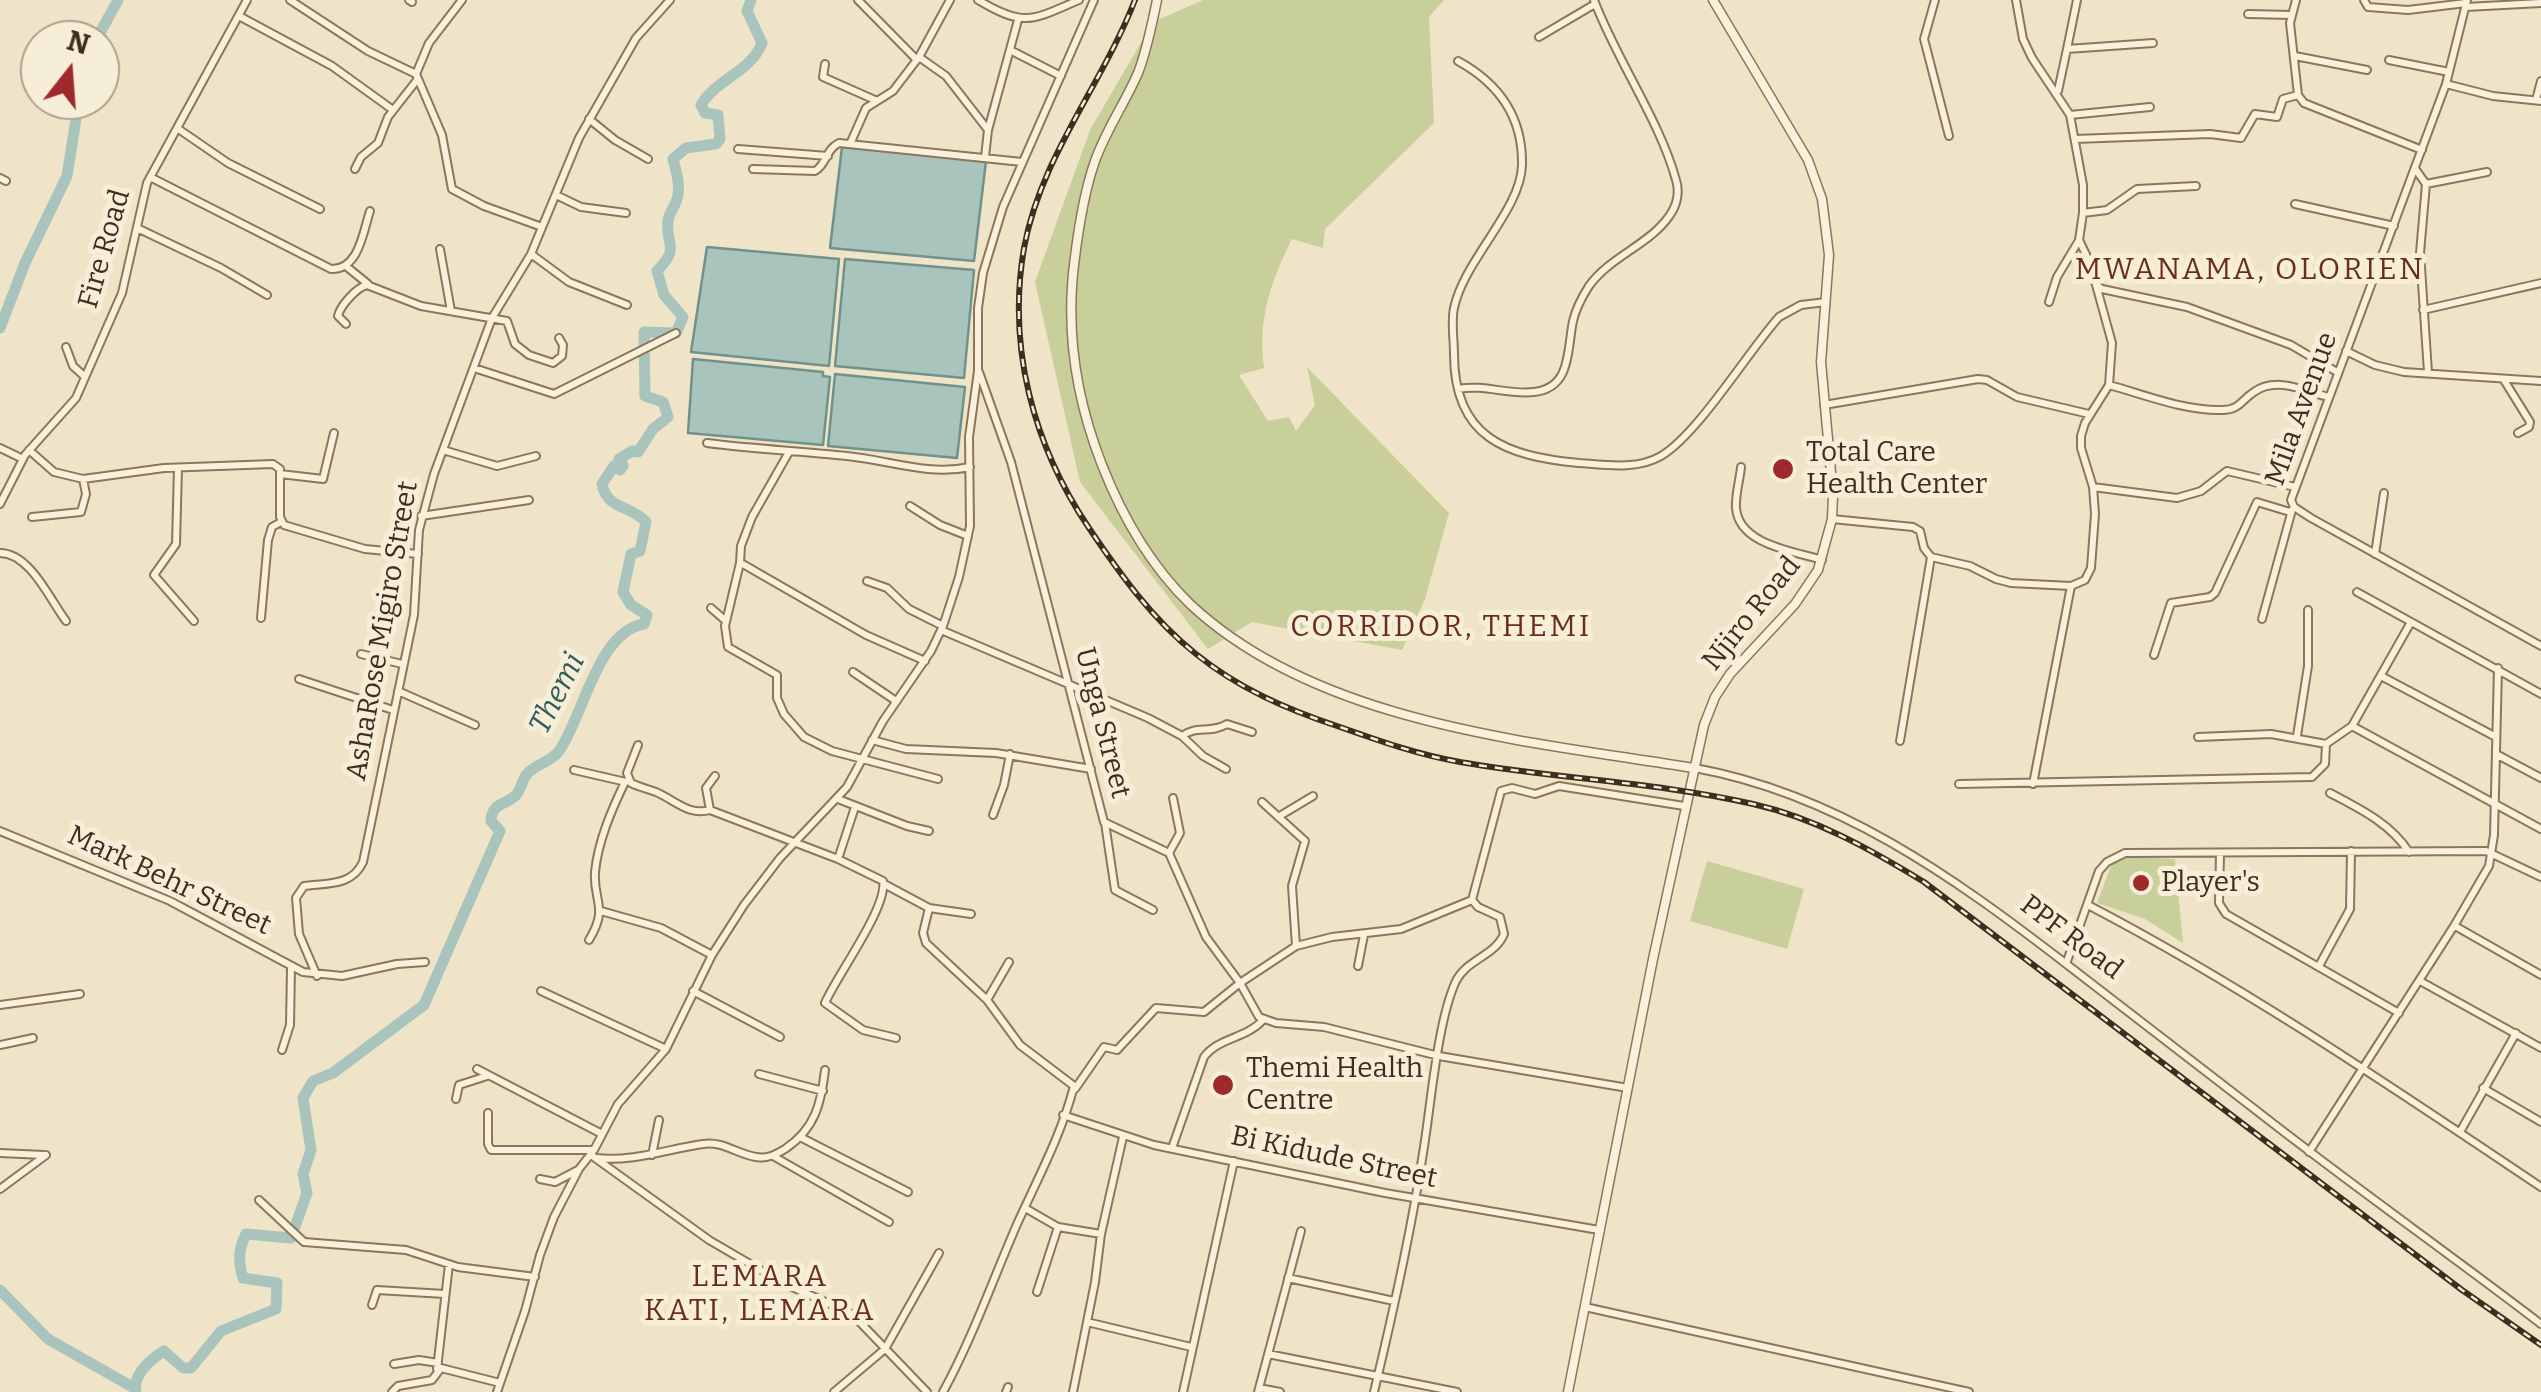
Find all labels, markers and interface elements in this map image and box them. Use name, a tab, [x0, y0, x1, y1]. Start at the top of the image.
north arrow	[20, 20, 120, 120]
text: N	[63, 24, 93, 62]
street label: Fire Road	[72, 186, 138, 312]
district label: MWANAMA, OLORIEN	[2075, 253, 2425, 289]
street label: Mila Avenue	[2259, 328, 2345, 490]
place label: Total Care Health Center	[1806, 436, 1987, 502]
marker: Total Care Health Center	[1770, 456, 1796, 482]
street label: AshaRose Migiro Street	[340, 479, 426, 783]
street label: Njiro Road	[1696, 550, 1808, 678]
district label: CORRIDOR, THEMI	[1290, 610, 1592, 646]
street label: Unga Street	[1067, 644, 1137, 802]
water label: Themi	[523, 648, 593, 740]
street label: Mark Behr Street	[62, 819, 276, 943]
place label: Player's	[2161, 866, 2260, 900]
marker: Player's	[2130, 872, 2152, 894]
street label: PPF Road	[2013, 889, 2129, 987]
place label: Themi Health Centre	[1246, 1052, 1423, 1118]
marker: Themi Health Centre	[1210, 1072, 1236, 1098]
street label: Bi Kidude Street	[1228, 1120, 1440, 1196]
district label: LEMARA KATI, LEMARA	[644, 1260, 876, 1330]

